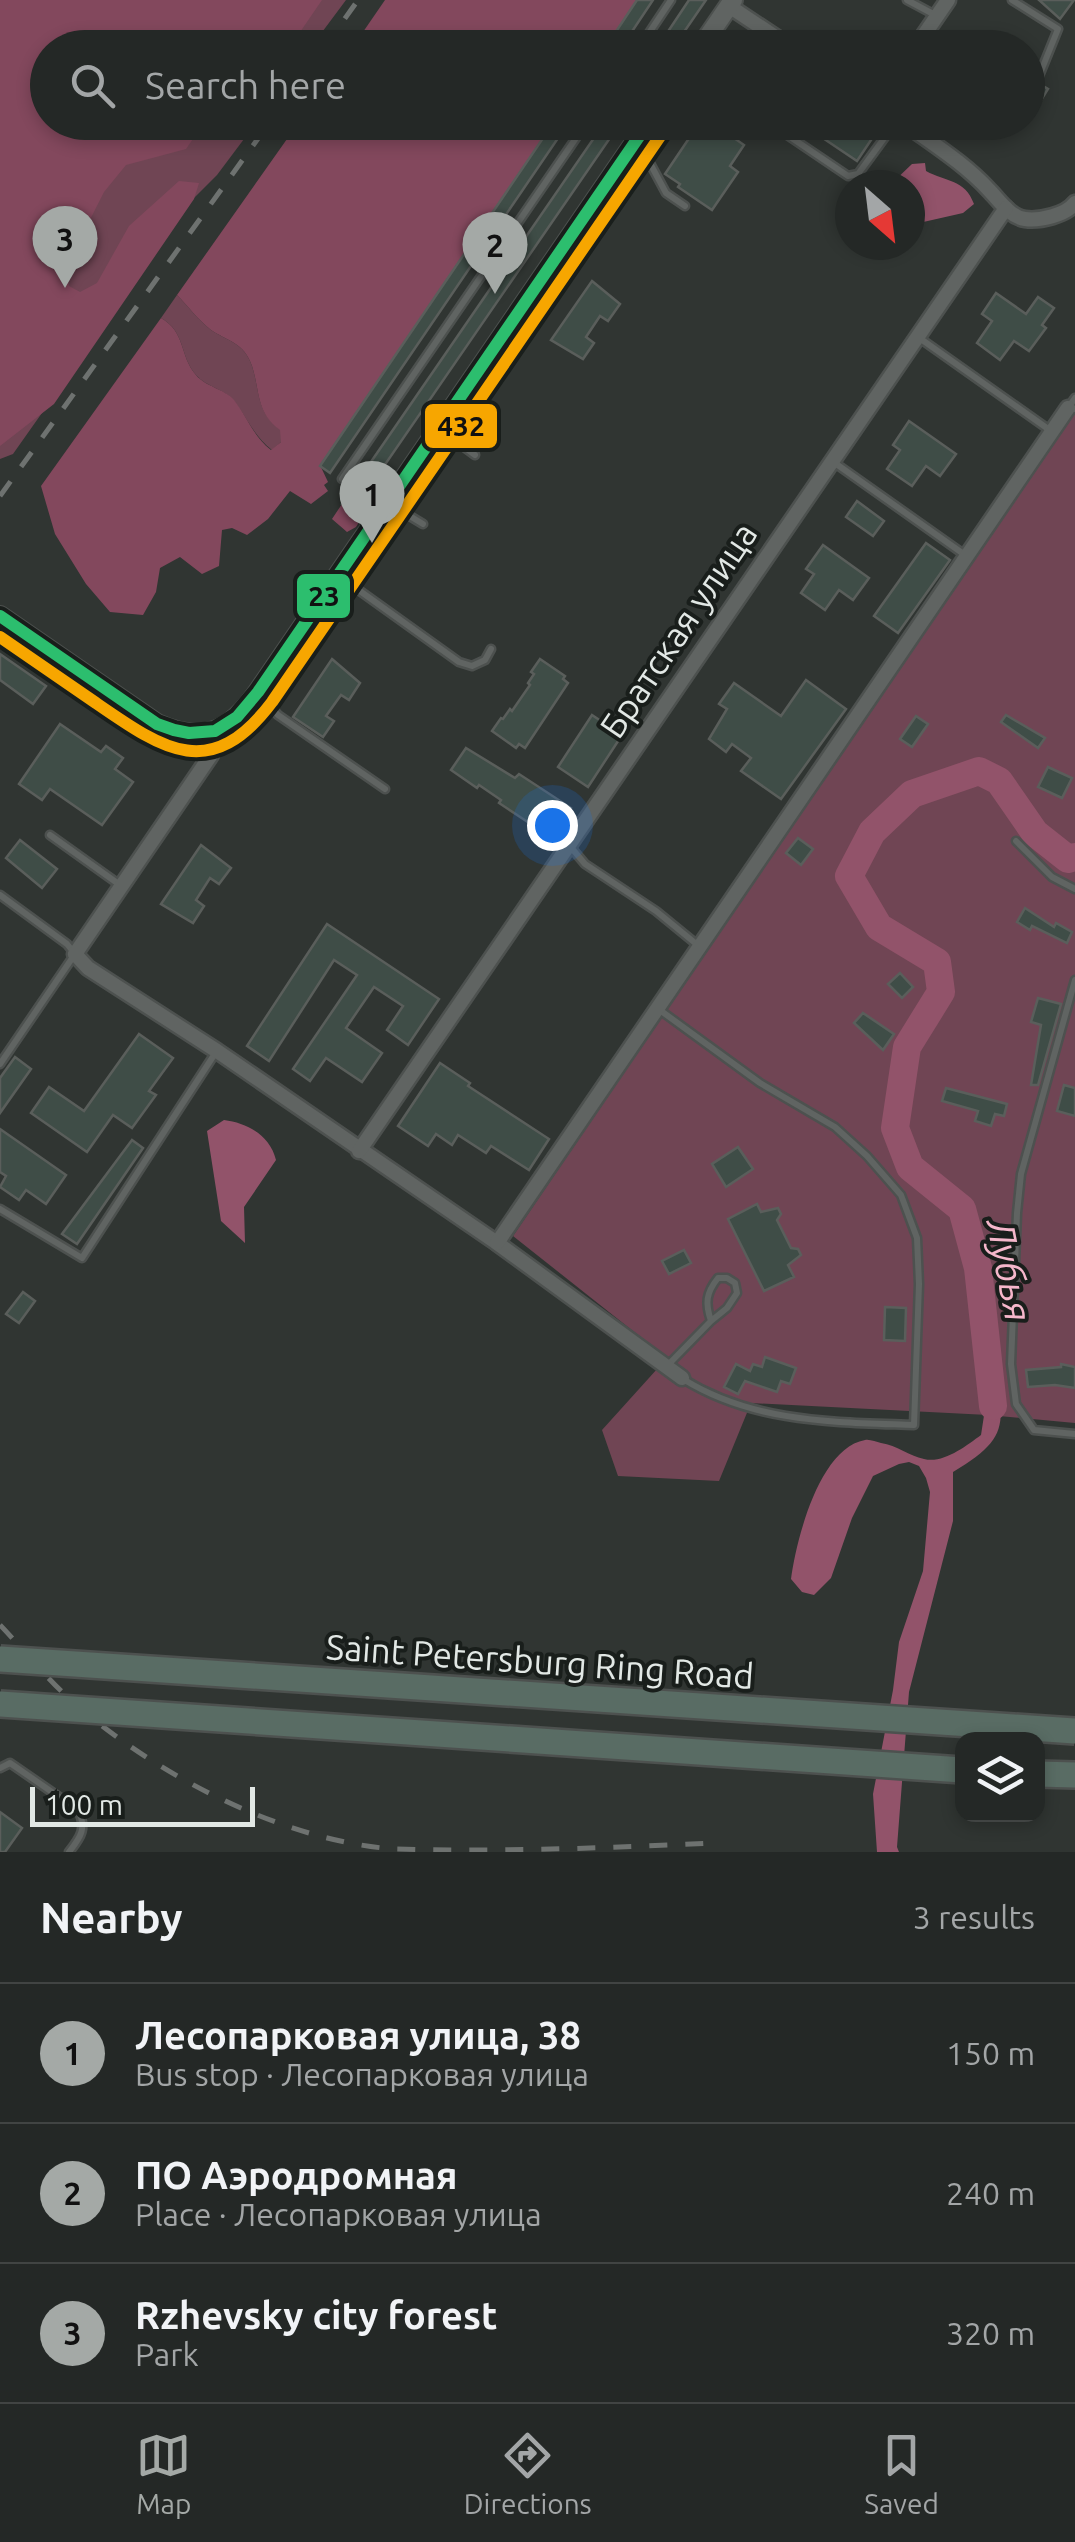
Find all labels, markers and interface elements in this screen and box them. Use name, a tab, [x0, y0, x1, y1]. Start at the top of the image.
search box	[30, 30, 1045, 140]
icon: search	[65, 58, 120, 113]
text: Search here	[145, 64, 346, 106]
north arrow	[835, 170, 925, 260]
pin: 3	[32, 206, 98, 288]
pin: 2	[462, 212, 528, 294]
line badge: 432	[423, 402, 499, 450]
text: 432	[437, 410, 485, 441]
pin: 1	[340, 460, 404, 543]
street label: Братская улица	[591, 515, 765, 745]
line badge: 23	[295, 572, 352, 620]
text: 23	[308, 580, 340, 611]
your location	[527, 800, 578, 851]
water label: Лубья	[979, 1214, 1040, 1324]
street label: Saint Petersburg Ring Road	[325, 1626, 755, 1696]
map controls	[955, 1732, 1045, 1822]
button: layers	[955, 1732, 1045, 1822]
scale bar	[30, 1782, 255, 1826]
text: 100 m	[45, 1789, 123, 1820]
text: Nearby	[40, 1894, 183, 1941]
text: 3 results	[913, 1899, 1035, 1935]
text: Лесопарковая улица, 38	[135, 2014, 581, 2056]
text: 1	[63, 2035, 82, 2071]
text: 150 m	[946, 2035, 1035, 2071]
text: Bus stop · Лесопарковая улица	[135, 2056, 589, 2092]
text: ПО Аэродромная	[135, 2154, 458, 2196]
text: 2	[63, 2175, 82, 2211]
text: 240 m	[946, 2175, 1035, 2211]
text: Place · Лесопарковая улица	[135, 2196, 542, 2232]
text: Rzhevsky city forest	[135, 2294, 497, 2336]
text: 3	[63, 2315, 82, 2351]
text: 320 m	[946, 2315, 1035, 2351]
text: Park	[135, 2336, 199, 2372]
tab: Map	[136, 2428, 191, 2519]
tab: Directions	[464, 2428, 592, 2519]
tab: Saved	[864, 2428, 939, 2519]

